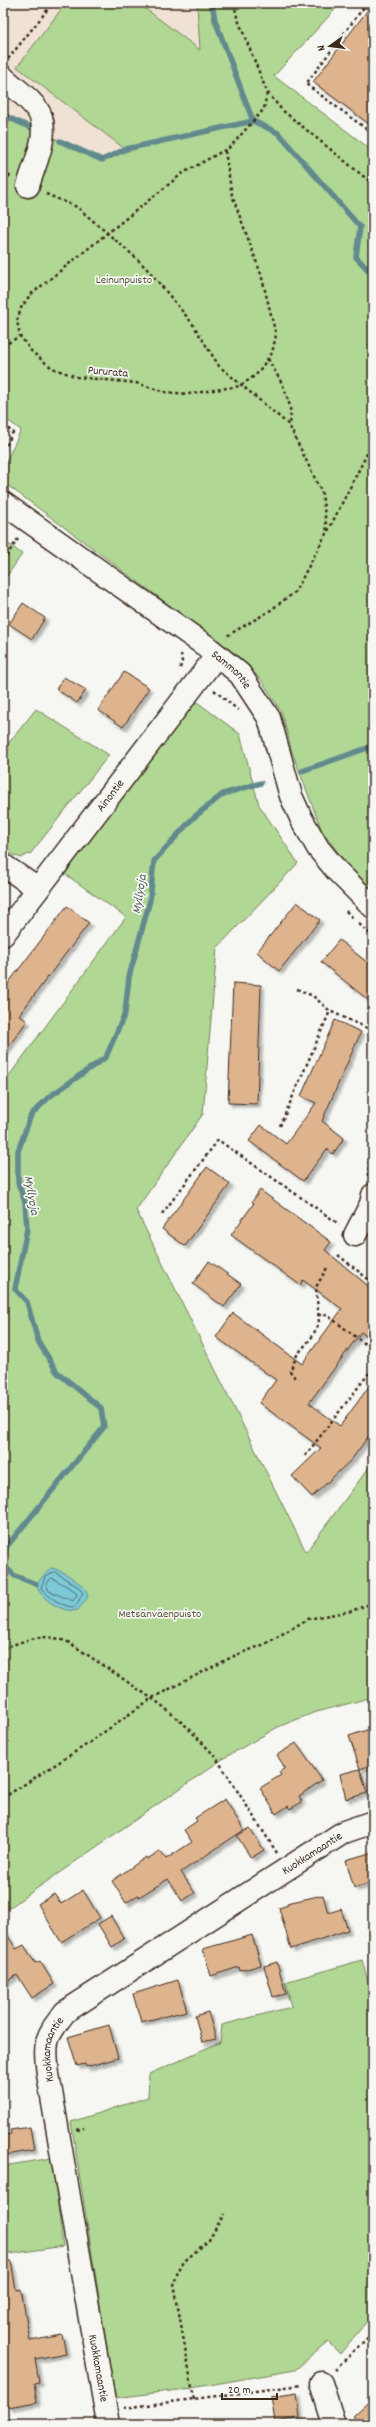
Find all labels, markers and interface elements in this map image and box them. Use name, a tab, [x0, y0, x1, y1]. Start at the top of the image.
north arrow	[310, 26, 350, 66]
text: N	[314, 43, 331, 53]
park label: Leinunpuisto	[96, 272, 152, 289]
street label: Pururata	[87, 362, 129, 383]
street label: Sammontie	[207, 647, 255, 693]
street label: Ainontie	[93, 776, 129, 816]
water label: Myllyoja	[128, 872, 153, 915]
water label: Myllyoja	[18, 1174, 43, 1217]
park label: Metsänväenpuisto	[119, 1606, 201, 1623]
street label: Kuokkamaantie	[279, 1828, 346, 1880]
street label: Kuokkamaantie	[39, 2014, 69, 2083]
street label: Kuokkamaantie	[83, 2333, 112, 2403]
scale bar	[222, 2375, 277, 2401]
text: 20 m	[228, 2382, 251, 2399]

